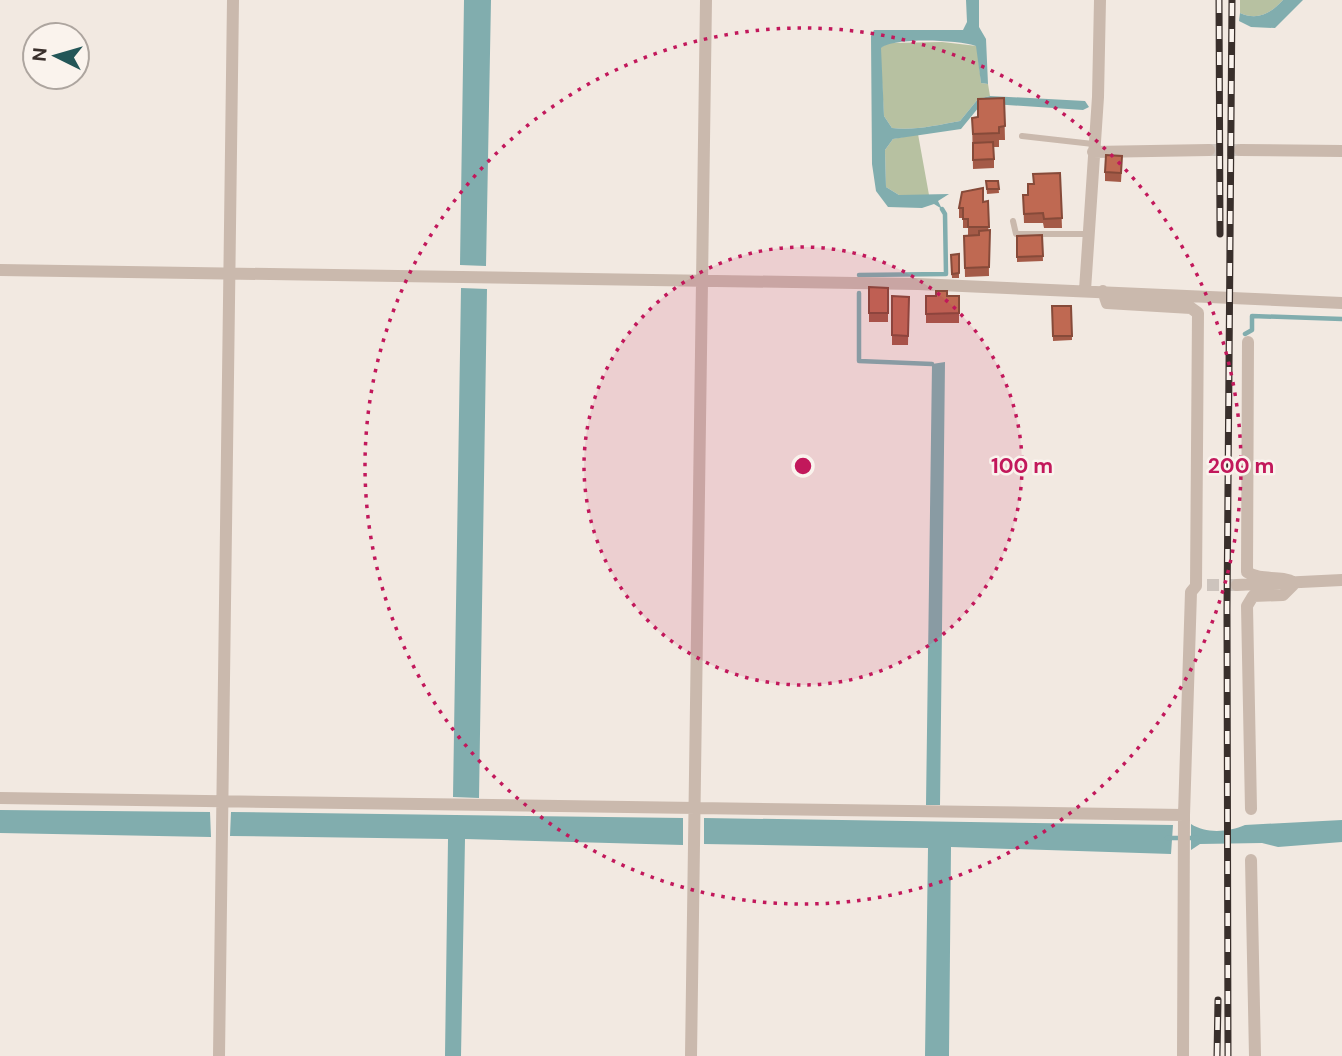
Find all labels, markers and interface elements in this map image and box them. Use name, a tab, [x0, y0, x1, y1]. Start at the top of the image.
north arrow	[21, 21, 91, 91]
text: N	[27, 47, 53, 63]
text: 100 m	[991, 452, 1053, 480]
text: 200 m	[1208, 452, 1274, 480]
centre of rings	[791, 454, 815, 478]

